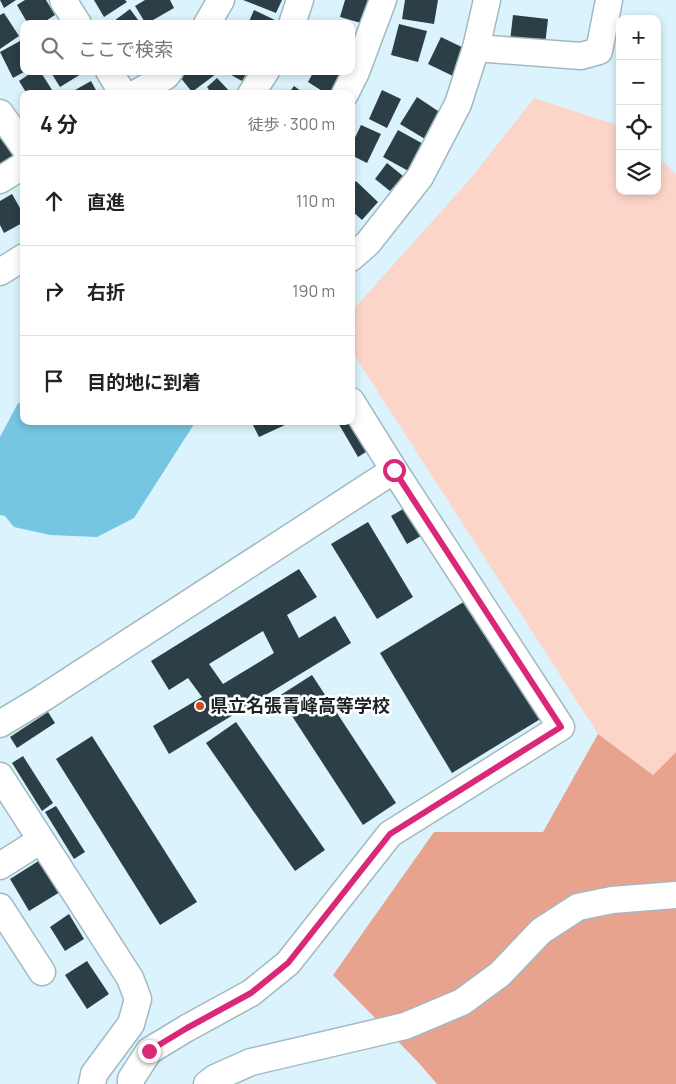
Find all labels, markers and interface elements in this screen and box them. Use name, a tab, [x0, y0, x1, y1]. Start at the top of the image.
map controls	[616, 15, 661, 195]
button: +	[616, 15, 661, 60]
search box	[20, 20, 355, 75]
icon: search	[38, 34, 66, 62]
text: ここで検索	[78, 36, 173, 62]
button: −	[616, 60, 661, 105]
button: locate	[616, 105, 661, 150]
text: 4 分	[40, 110, 78, 138]
text: 徒歩 · 300 m	[248, 113, 335, 135]
button: layers	[616, 150, 661, 195]
icon: ahead	[40, 187, 68, 215]
text: 直進	[87, 189, 125, 215]
text: 110 m	[296, 190, 335, 212]
icon: right	[40, 277, 68, 305]
text: 右折	[87, 279, 125, 305]
text: 190 m	[292, 280, 335, 302]
icon: arrive	[40, 367, 68, 395]
text: 目的地に到着	[87, 369, 201, 395]
route start	[383, 459, 406, 482]
place label: 県立名張青峰高等学校	[210, 693, 390, 717]
marker: 県立名張青峰高等学校	[194, 700, 206, 712]
route end	[138, 1040, 161, 1063]

